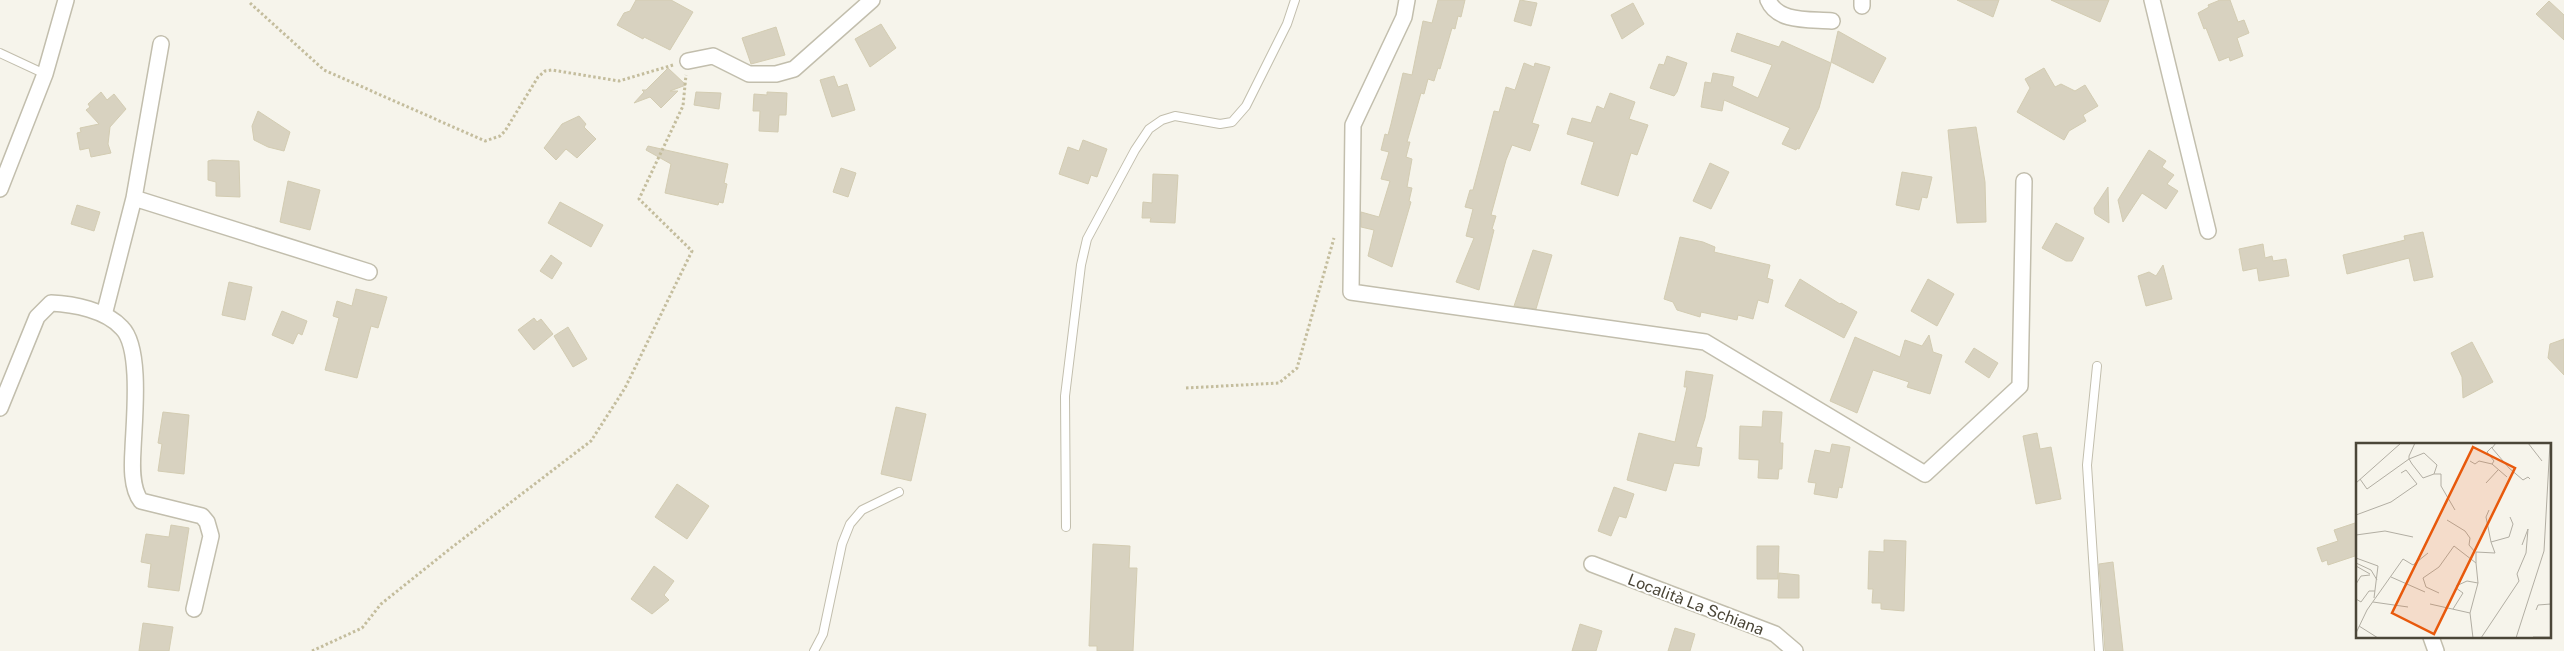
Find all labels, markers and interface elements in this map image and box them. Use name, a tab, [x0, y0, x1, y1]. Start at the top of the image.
inset map	[2356, 443, 2552, 638]
street label: Località La Schiana	[1625, 570, 1767, 639]

